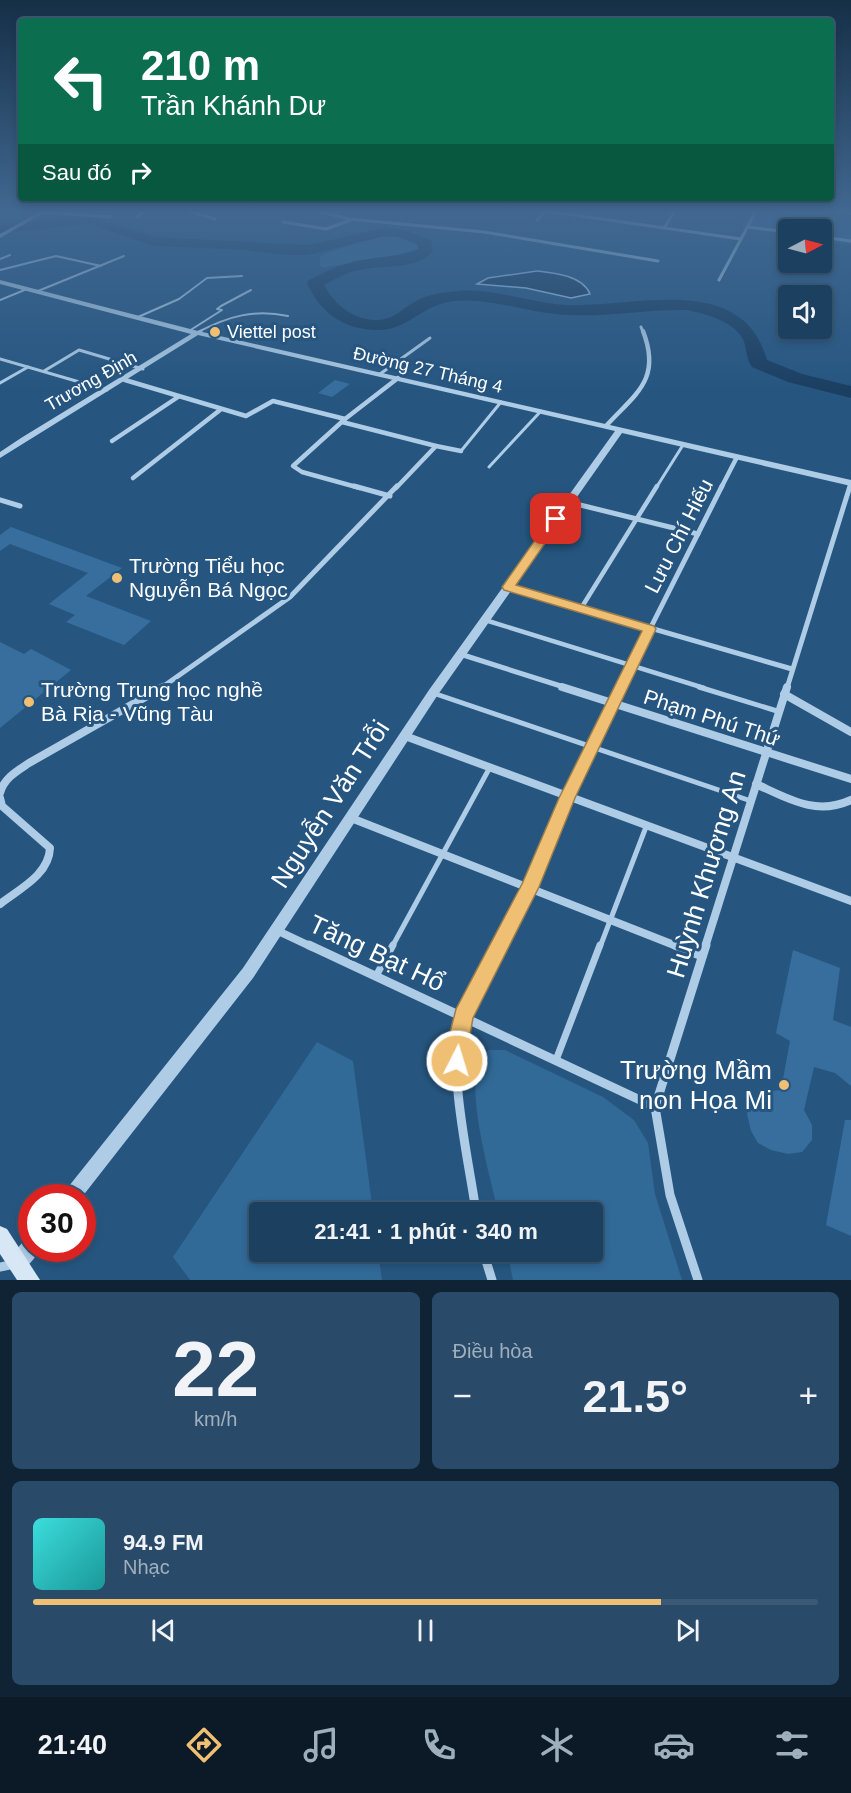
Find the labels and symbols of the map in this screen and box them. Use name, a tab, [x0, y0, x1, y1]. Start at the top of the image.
north arrow	[778, 219, 832, 273]
place label: Viettel post	[227, 322, 316, 342]
marker: Viettel post	[208, 325, 222, 339]
street label: Đường 27 Tháng 4	[351, 343, 505, 397]
street label: Trương Định	[42, 347, 140, 415]
street label: Lưu Chí Hiếu	[640, 475, 717, 597]
pin	[530, 493, 581, 544]
place label: Trường Tiểu học Nguyễn Bá Ngọc	[129, 554, 288, 601]
marker: Trường Tiểu học Nguyễn Bá Ngọc	[110, 571, 124, 585]
place label: Trường Trung học nghề Bà Rịa - Vũng Tàu	[41, 678, 263, 725]
street label: Phạm Phú Thứ	[641, 685, 783, 750]
marker: Trường Trung học nghề Bà Rịa - Vũng Tàu	[22, 695, 36, 709]
street label: Nguyễn Văn Trỗi	[265, 715, 395, 893]
street label: Huỳnh Khương An	[660, 767, 752, 981]
street label: Tăng Bạt Hổ	[305, 909, 449, 997]
position arrow	[425, 1029, 489, 1093]
place label: Trường Mầm non Họa Mi	[620, 1055, 772, 1115]
marker: Trường Mầm non Họa Mi	[777, 1078, 791, 1092]
speed limit sign: 30	[18, 1184, 96, 1262]

